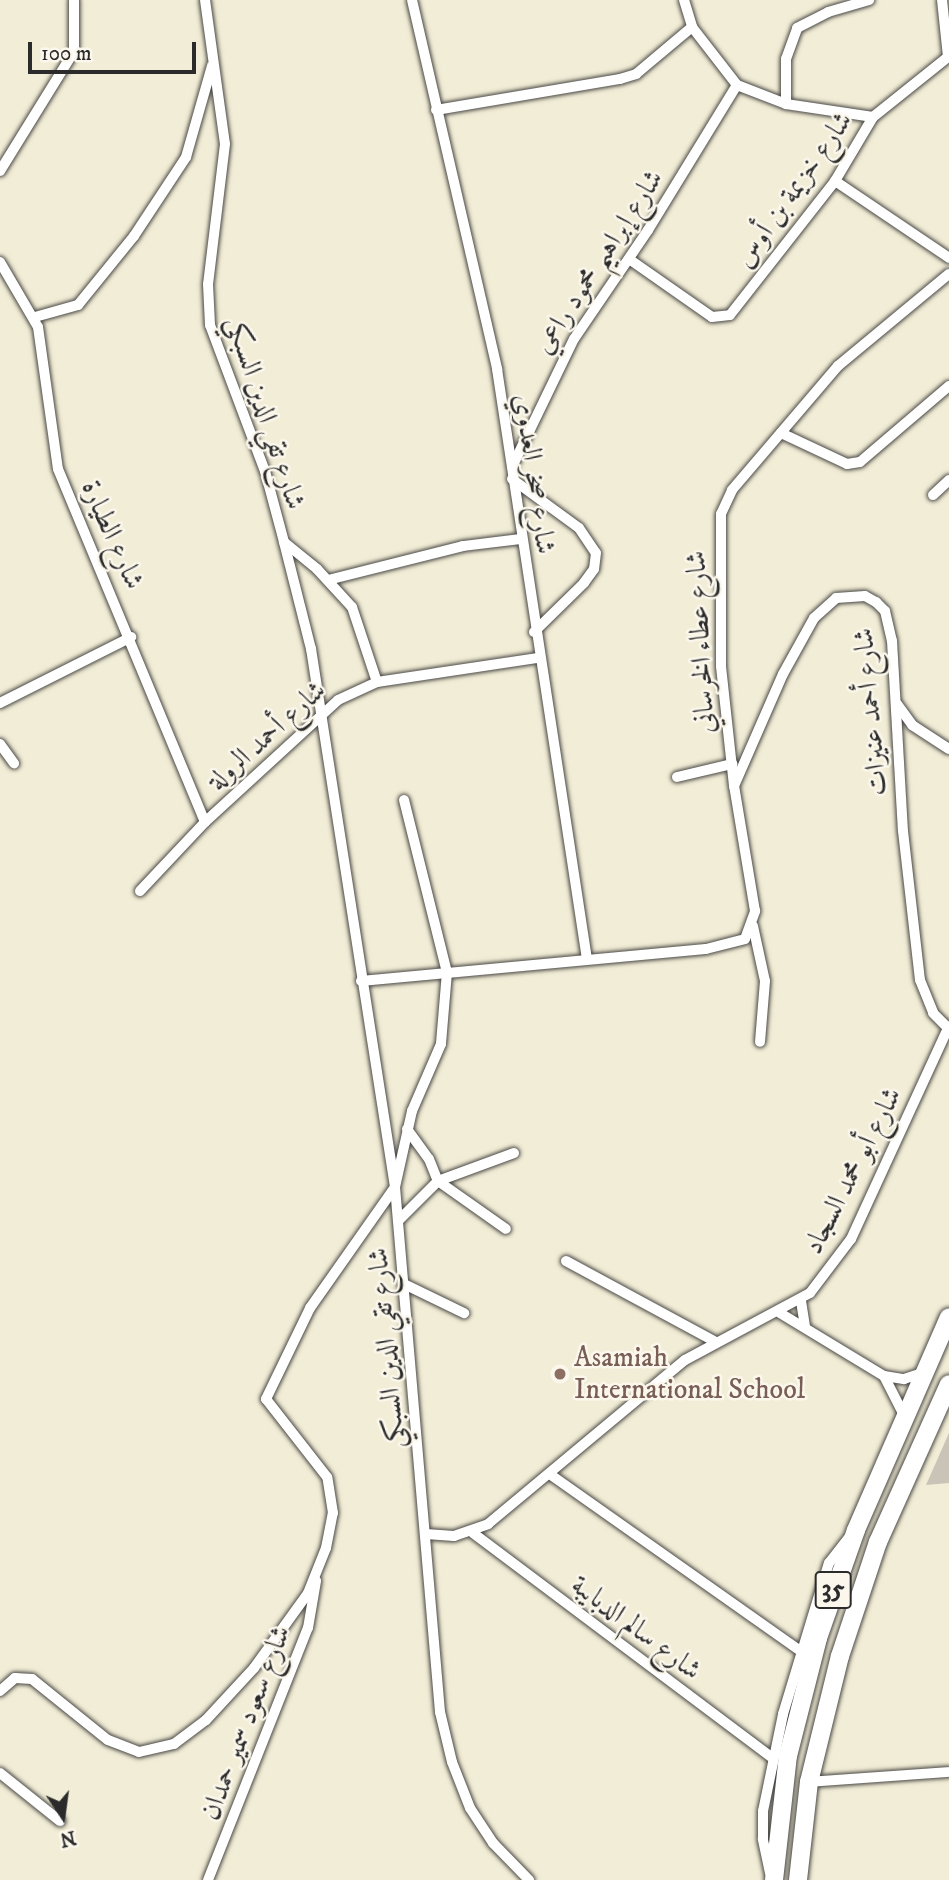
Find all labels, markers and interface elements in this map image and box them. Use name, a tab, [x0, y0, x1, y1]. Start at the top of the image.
scale bar	[32, 28, 200, 72]
text: 100 m	[41, 41, 92, 67]
street label: شارع خزيمة بن أوس	[728, 105, 860, 275]
street label: شارع إبراهيم محمود راعي	[527, 164, 671, 360]
street label: شارع تقي الدين السبكي	[218, 312, 312, 514]
street label: شارع صخر العدوي	[506, 392, 562, 556]
street label: شارع الطيارة	[73, 475, 151, 595]
street label: شارع عطاء الخرساني	[679, 550, 723, 734]
street label: شارع أحمد عنيزات	[847, 627, 895, 797]
street label: شارع أحمد الرولة	[201, 674, 333, 798]
street label: شارع أبو محمد السجاد	[797, 1082, 909, 1260]
street label: شارع تقي الدين السبكي	[361, 1246, 413, 1450]
place label: Asamiah International School	[574, 1341, 805, 1407]
marker: Asamiah International School	[552, 1366, 568, 1382]
street label: شارع سالم الدبايبة	[564, 1568, 708, 1688]
road number: 35	[814, 1568, 852, 1612]
street label: شارع سعود سمير حمدان	[193, 1621, 299, 1825]
north arrow	[28, 1782, 98, 1852]
text: N	[58, 1825, 78, 1851]

